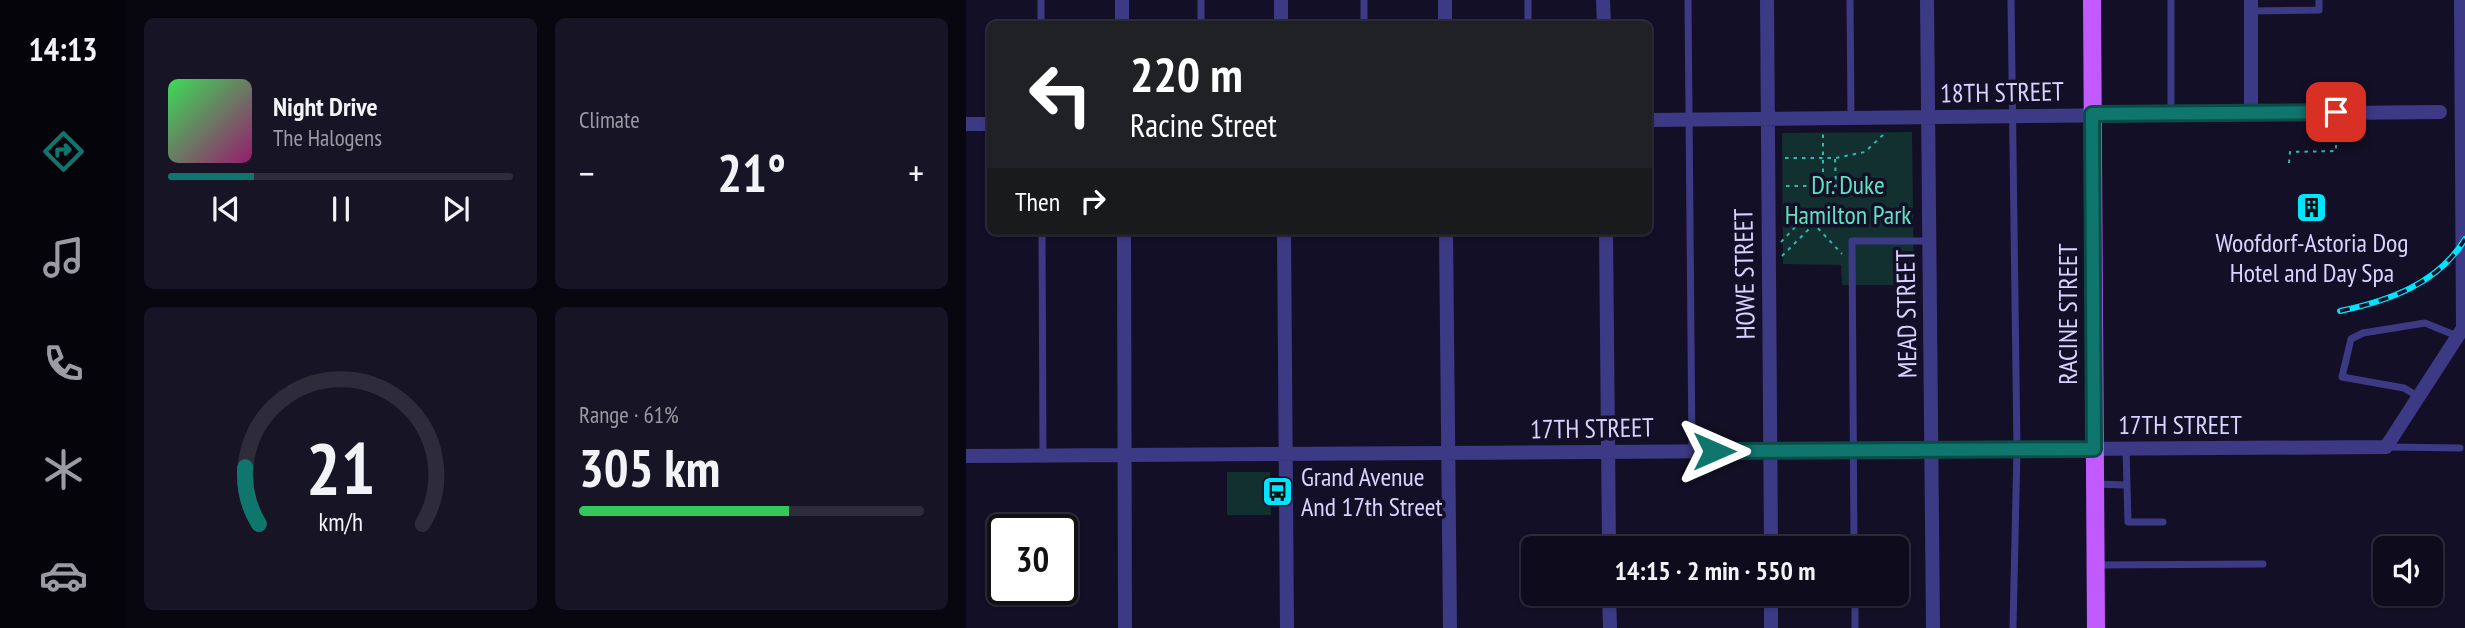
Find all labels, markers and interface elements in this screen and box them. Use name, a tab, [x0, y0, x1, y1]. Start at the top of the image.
text: 14:13	[28, 28, 98, 70]
text: 220 m	[1130, 42, 1243, 106]
icon: left	[1015, 49, 1106, 140]
street label: 18TH STREET	[1940, 74, 2064, 110]
pin	[2306, 82, 2366, 142]
text: Night Drive	[273, 90, 378, 123]
icon: arrive	[2317, 93, 2355, 131]
text: Racine Street	[1130, 104, 1277, 146]
text: Climate	[579, 105, 640, 134]
text: The Halogens	[273, 123, 382, 152]
icon: directions	[39, 127, 88, 176]
text: 21°	[717, 139, 786, 206]
text: −	[579, 148, 595, 197]
text: +	[908, 148, 924, 197]
park label: Dr. Duke Hamilton Park	[1785, 168, 1911, 231]
icon: right	[1074, 182, 1112, 220]
text: Then	[1015, 185, 1060, 218]
icon: previous	[207, 190, 245, 228]
icon: pause	[322, 190, 360, 228]
icon: next	[437, 190, 475, 228]
building icon: Woofdorf-Astoria Dog Hotel and Day Spa	[2295, 190, 2329, 224]
street label: HOWE STREET	[1726, 208, 1762, 340]
place label: Woofdorf-Astoria Dog Hotel and Day Spa	[2215, 226, 2409, 289]
icon: music	[39, 233, 88, 282]
street label: RACINE STREET	[2051, 243, 2084, 385]
street label: MEAD STREET	[1888, 249, 1924, 378]
icon: phone	[39, 339, 88, 388]
text: Range · 61%	[579, 400, 679, 429]
street label: 17TH STREET	[2118, 408, 2242, 441]
street label: 17TH STREET	[1530, 410, 1654, 446]
position arrow	[1677, 414, 1751, 488]
text: 21	[306, 421, 375, 515]
text: 305 km	[579, 434, 720, 501]
icon: climate	[39, 445, 88, 494]
place label: Grand Avenue And 17th Street	[1301, 460, 1443, 523]
bus stop icon: Grand Avenue And 17th Street	[1261, 474, 1295, 508]
text: km/h	[318, 506, 363, 538]
speed limit sign: 30	[987, 514, 1078, 605]
map controls	[2373, 536, 2443, 606]
button: sound	[2373, 536, 2443, 606]
icon: car	[39, 551, 88, 600]
text: 14:15 · 2 min · 550 m	[1615, 554, 1815, 587]

